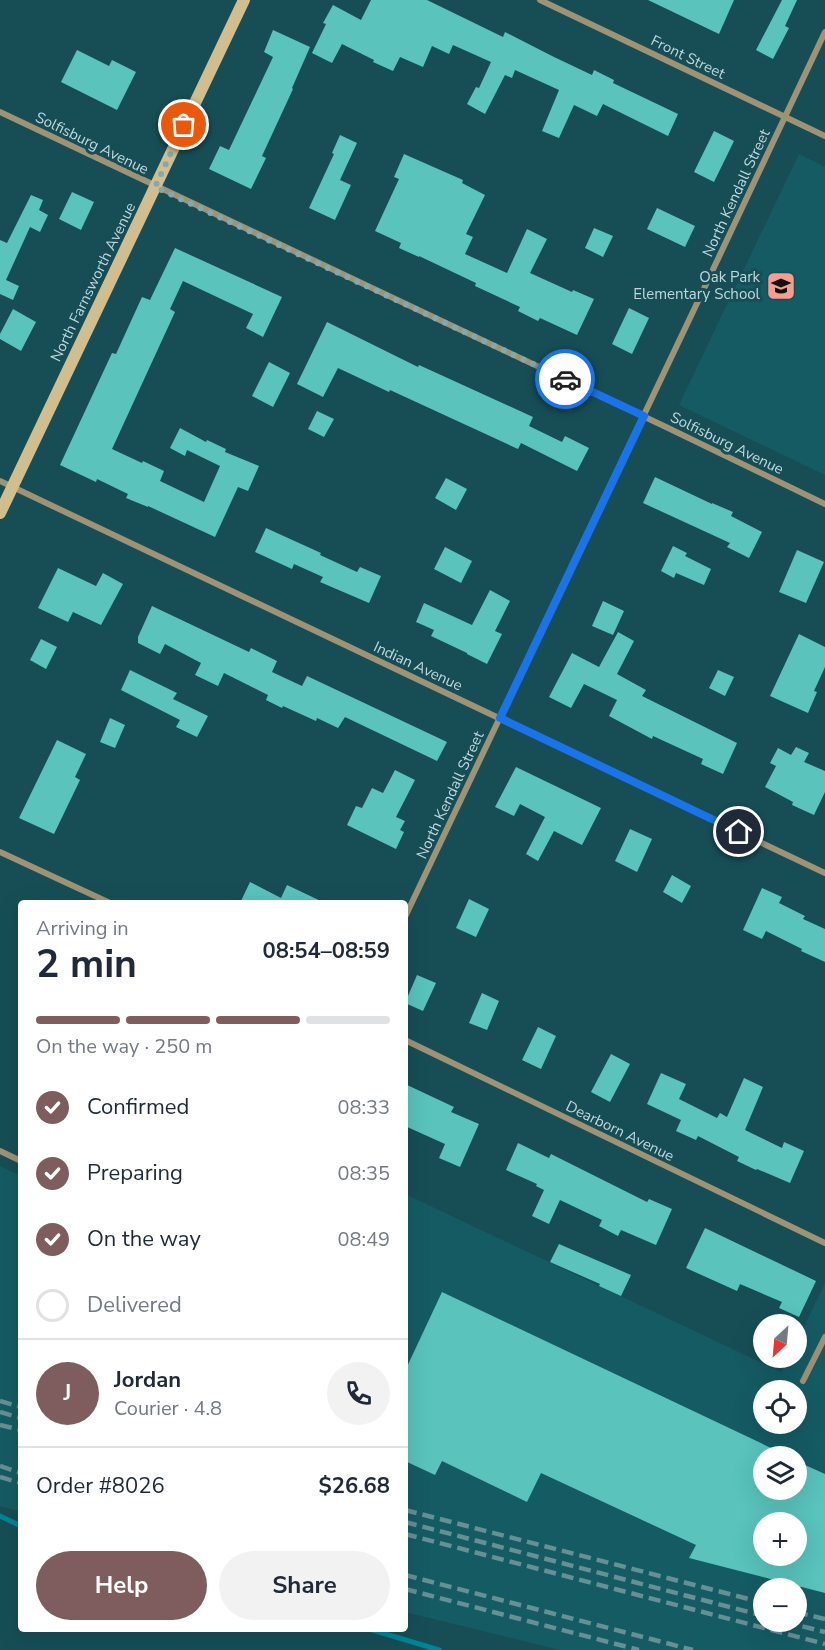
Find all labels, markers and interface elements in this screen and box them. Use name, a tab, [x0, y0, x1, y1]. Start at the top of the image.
street label: Front Street	[648, 30, 729, 84]
pin	[158, 99, 209, 150]
street label: Solfisburg Avenue	[32, 107, 152, 179]
icon: bag	[167, 108, 200, 141]
street label: North Kendall Street	[698, 125, 775, 260]
street label: North Farnsworth Avenue	[46, 199, 140, 365]
place label: Oak Park Elementary School	[633, 267, 761, 304]
school or university icon: Oak Park Elementary School	[765, 270, 797, 302]
courier	[535, 349, 595, 409]
icon: car	[549, 363, 582, 396]
street label: Solfisburg Avenue	[667, 407, 787, 479]
street label: Indian Avenue	[370, 637, 466, 695]
street label: North Kendall Street	[412, 727, 489, 862]
pin	[713, 806, 764, 857]
icon: home	[722, 815, 755, 848]
text: Arriving in	[36, 915, 129, 942]
text: 08:54–08:59	[262, 936, 390, 966]
text: 2 min	[36, 938, 137, 991]
text: On the way · 250 m	[36, 1033, 212, 1060]
icon: check	[36, 1091, 69, 1124]
text: Confirmed	[87, 1092, 189, 1122]
text: 08:33	[337, 1094, 390, 1121]
street label: Dearborn Avenue	[562, 1096, 678, 1166]
icon: check	[36, 1157, 69, 1190]
text: Preparing	[87, 1158, 183, 1188]
text: 08:35	[337, 1160, 390, 1187]
icon: check	[36, 1223, 69, 1256]
text: On the way	[87, 1224, 201, 1254]
text: 08:49	[337, 1226, 390, 1253]
text: Delivered	[87, 1290, 182, 1320]
north arrow	[753, 1314, 807, 1368]
map controls	[753, 1314, 807, 1632]
button: phone	[327, 1362, 390, 1425]
text: Jordan	[114, 1365, 181, 1395]
text: J	[64, 1378, 71, 1408]
button: locate	[753, 1380, 807, 1434]
text: Courier · 4.8	[114, 1395, 222, 1422]
button: layers	[753, 1446, 807, 1500]
text: Order #8026	[36, 1471, 165, 1501]
text: $26.68	[319, 1471, 390, 1501]
button: +	[753, 1512, 807, 1566]
button: Help	[36, 1551, 207, 1620]
button: Share	[219, 1551, 390, 1620]
button: −	[753, 1578, 807, 1632]

